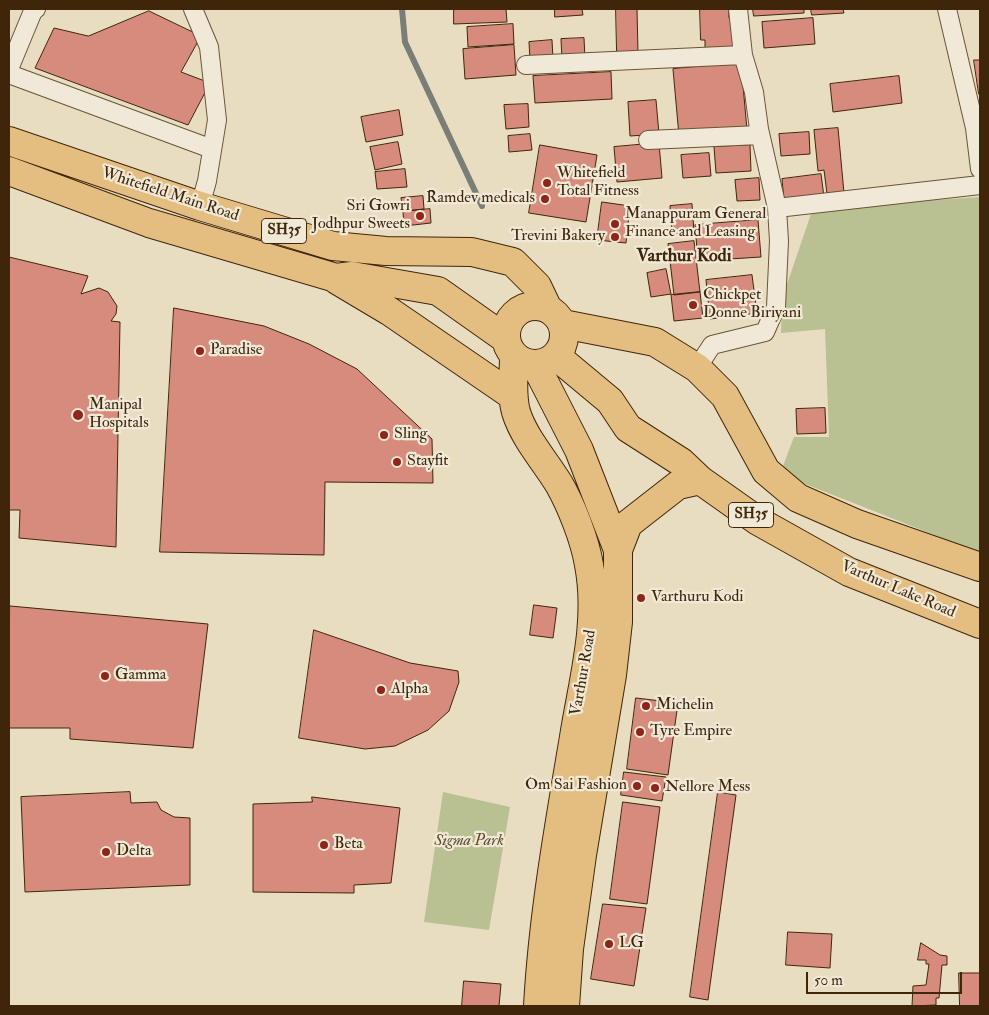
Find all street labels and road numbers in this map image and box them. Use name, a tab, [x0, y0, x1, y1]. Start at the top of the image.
street label: Whitefield Main Road	[99, 164, 241, 226]
road number: SH35	[262, 218, 306, 244]
road number: SH35	[728, 502, 774, 528]
street label: Varthur Lake Road	[838, 557, 958, 623]
street label: Varthur Road	[567, 628, 601, 718]

